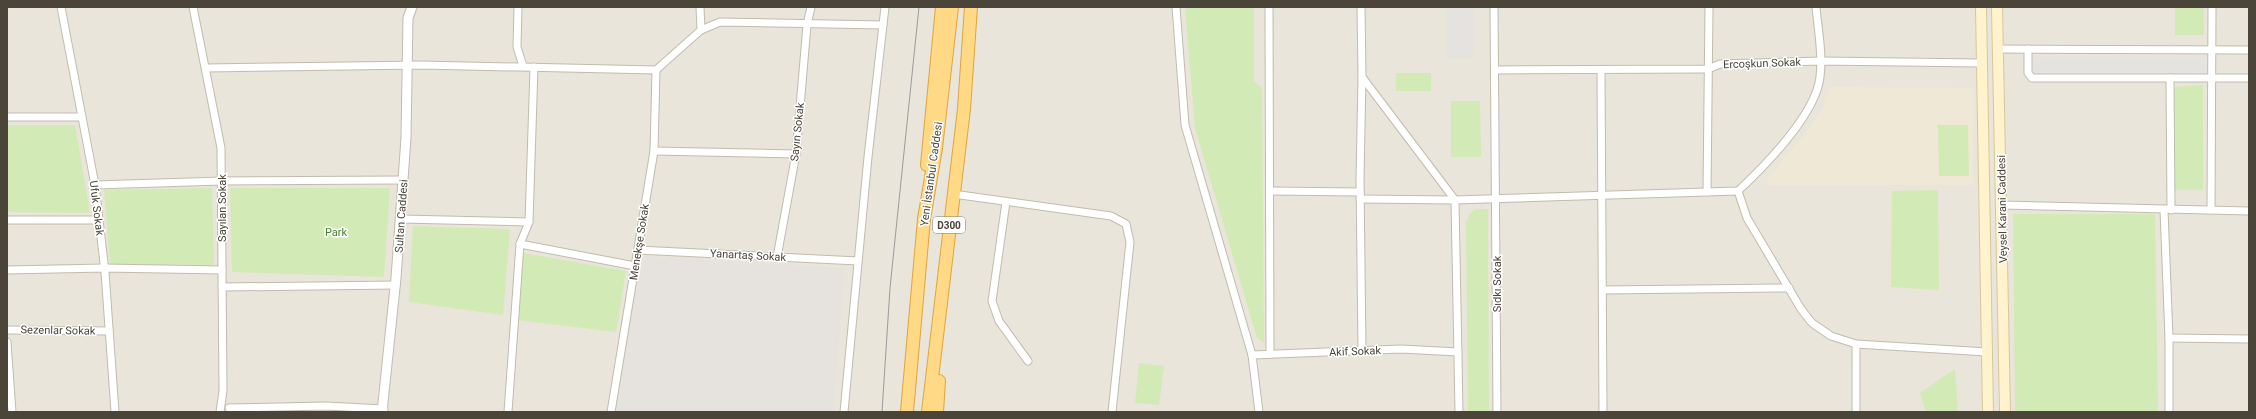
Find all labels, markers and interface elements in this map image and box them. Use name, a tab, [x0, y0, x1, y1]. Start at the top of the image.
street label: Ercoşkun Sokak	[1723, 56, 1802, 71]
street label: Sayın Sokak	[788, 102, 807, 162]
street label: Yeni İstanbul Caddesi	[918, 121, 945, 227]
street label: Veysel Karani Caddesi	[1995, 155, 2010, 263]
street label: Sayılan Sokak	[216, 174, 229, 242]
street label: Sultan Caddesi	[392, 179, 411, 253]
street label: Ufuk Sokak	[87, 180, 106, 237]
street label: Menekşe Sokak	[627, 203, 652, 281]
road number: D300	[933, 217, 965, 233]
park label: Park	[325, 226, 348, 239]
street label: Yanartaş Sokak	[710, 247, 787, 264]
street label: Sıdkı Sokak	[1491, 255, 1504, 312]
street label: Sezenlar Sokak	[21, 323, 96, 338]
street label: Akif Sokak	[1329, 344, 1382, 359]

